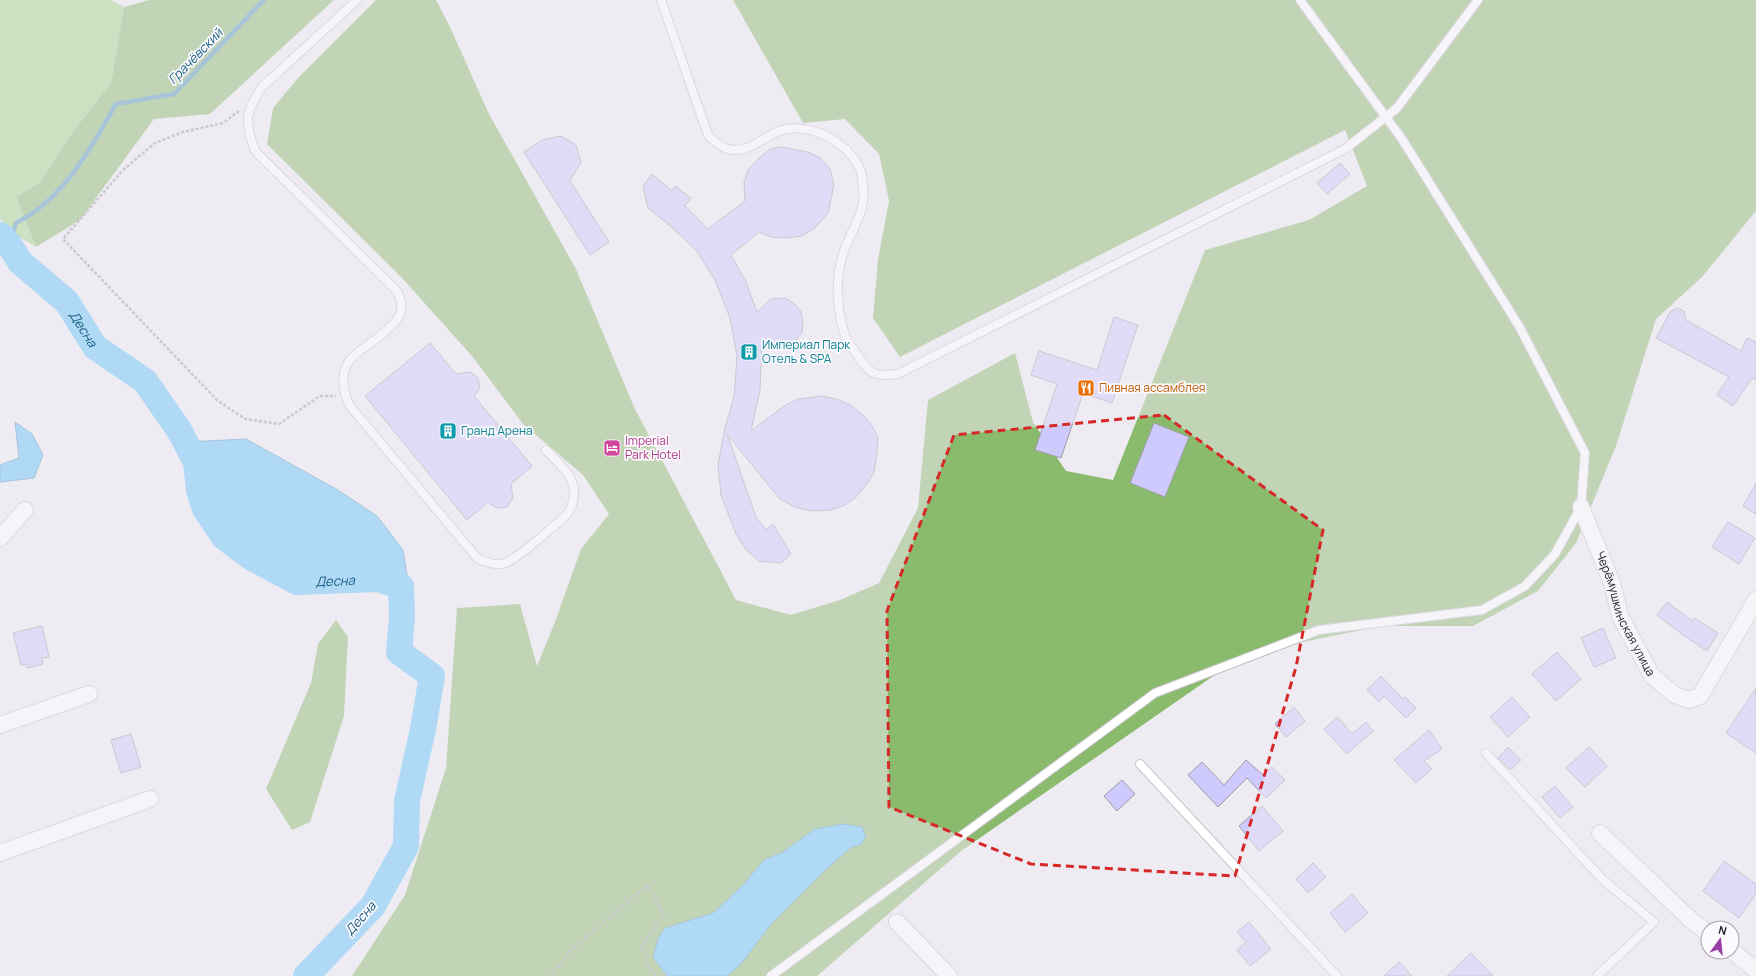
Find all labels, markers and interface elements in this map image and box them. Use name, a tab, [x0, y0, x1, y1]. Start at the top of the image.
water label: Грачёвский	[164, 23, 227, 88]
water label: Десна	[66, 307, 102, 351]
place label: Империал Парк Отель & SPA	[762, 336, 851, 367]
building icon: Империал Парк Отель & SPA	[739, 342, 759, 362]
restaurant icon: Пивная ассамблея	[1076, 378, 1096, 398]
place label: Пивная ассамблея	[1099, 379, 1205, 396]
building icon: Гранд Арена	[438, 421, 458, 441]
place label: Гранд Арена	[461, 422, 533, 439]
place label: Imperial Park Hotel	[625, 432, 681, 463]
hotel icon: Imperial Park Hotel	[602, 438, 622, 458]
street label: Черёмушкинская улица	[1592, 549, 1660, 679]
water label: Десна	[315, 571, 356, 590]
water label: Десна	[340, 897, 380, 939]
north arrow	[1700, 920, 1740, 960]
text: N	[1717, 922, 1729, 938]

